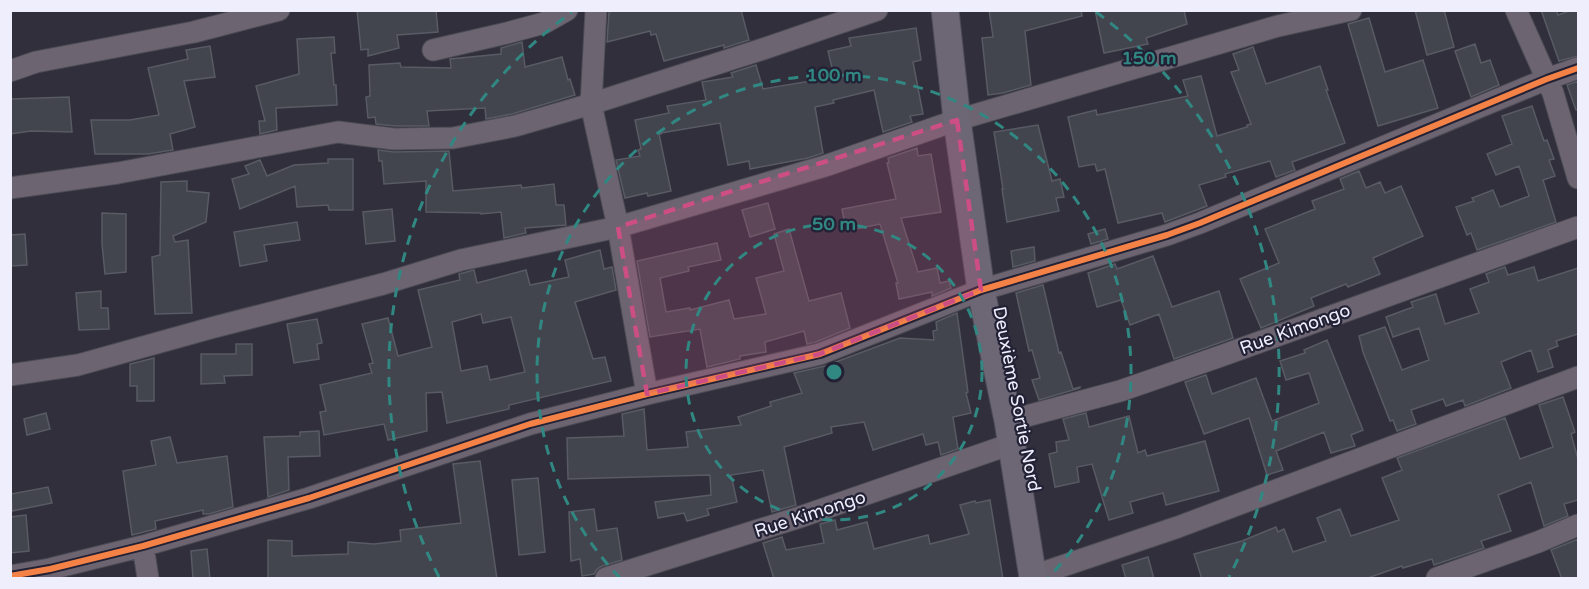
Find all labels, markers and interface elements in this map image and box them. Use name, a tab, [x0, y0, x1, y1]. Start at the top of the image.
text: 150 m	[1121, 47, 1177, 69]
text: 100 m	[806, 64, 862, 86]
text: 50 m	[812, 213, 856, 235]
street label: Rue Kimongo	[1237, 299, 1353, 359]
street label: Deuxième Sortie Nord	[988, 305, 1046, 493]
centre of rings	[824, 362, 844, 382]
street label: Rue Kimongo	[751, 486, 869, 542]

